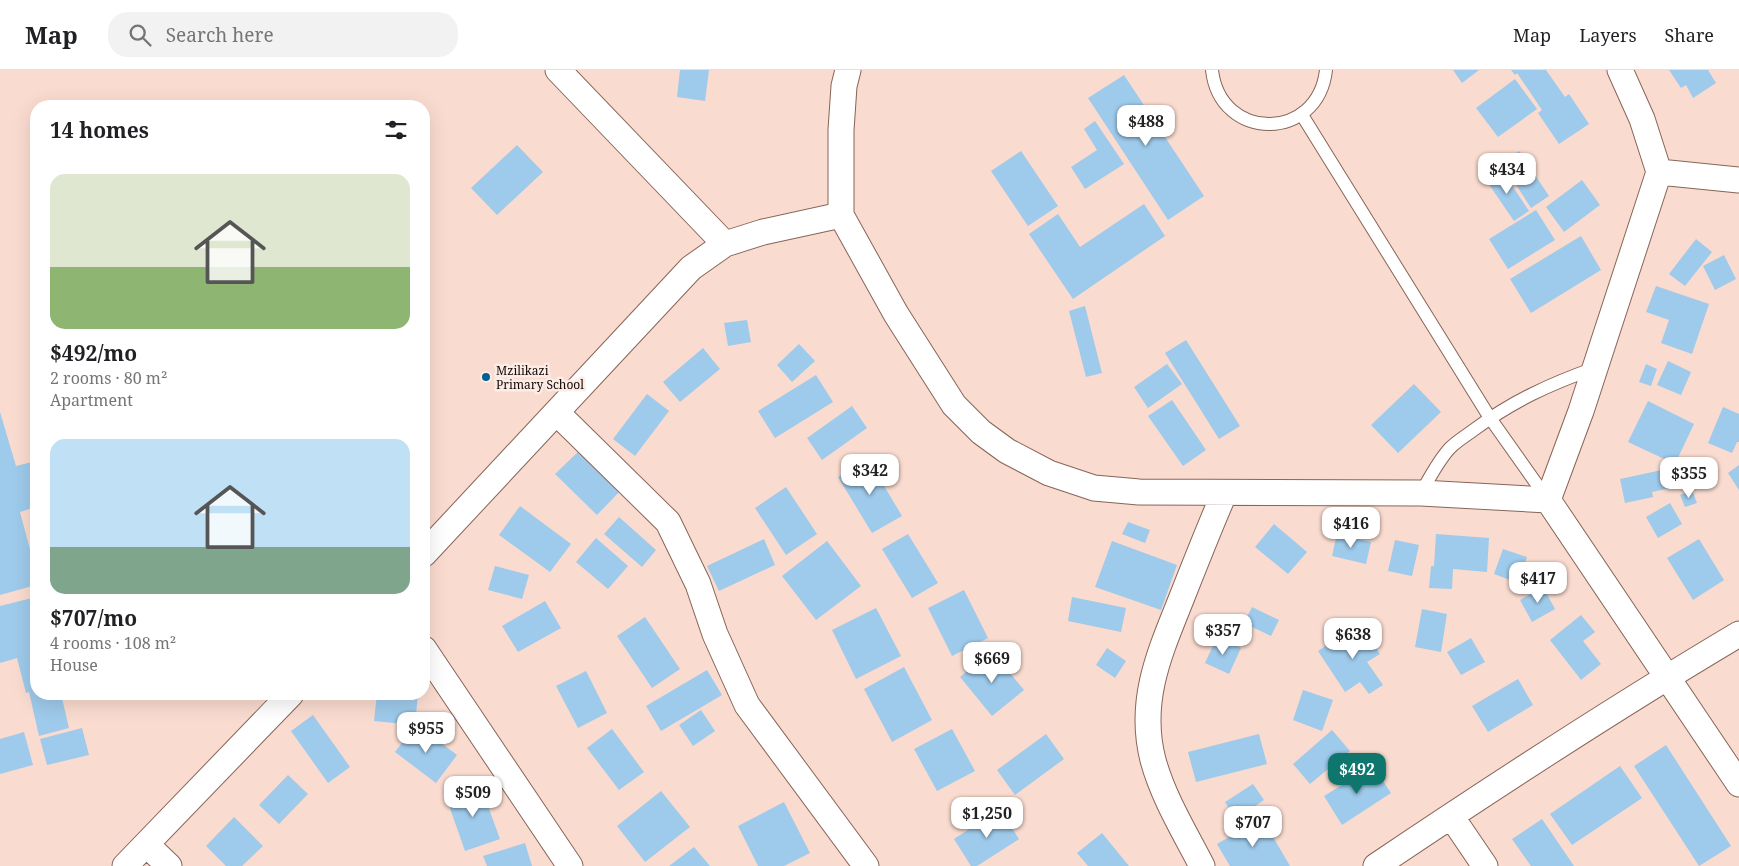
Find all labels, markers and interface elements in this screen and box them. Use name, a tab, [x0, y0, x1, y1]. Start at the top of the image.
search box	[108, 12, 458, 57]
text: Map	[25, 18, 78, 51]
icon: search	[126, 21, 154, 49]
text: Search here	[166, 22, 274, 48]
text: Map	[1513, 23, 1551, 47]
text: Layers	[1579, 23, 1637, 47]
text: Share	[1665, 23, 1714, 47]
pin: $488	[1116, 104, 1176, 147]
text: $488	[1128, 110, 1164, 132]
text: 14 homes	[50, 116, 149, 144]
icon: filters	[382, 116, 410, 144]
pin: $434	[1477, 152, 1537, 195]
text: $434	[1489, 158, 1525, 180]
icon: home	[185, 207, 275, 297]
text: $492/mo	[50, 339, 137, 367]
place label: Mzilikazi Primary School	[496, 362, 584, 393]
text: 2 rooms · 80 m²	[50, 367, 167, 389]
marker: Mzilikazi Primary School	[480, 371, 492, 383]
text: Apartment	[50, 389, 133, 411]
pin: $342	[840, 454, 900, 496]
pin: $355	[1659, 456, 1719, 499]
text: $342	[852, 459, 888, 481]
text: $355	[1671, 462, 1707, 484]
icon: home	[185, 472, 275, 562]
pin: $416	[1321, 506, 1381, 549]
text: $416	[1333, 512, 1369, 534]
pin: $417	[1508, 562, 1568, 604]
text: $417	[1520, 567, 1556, 589]
text: $707/mo	[50, 604, 137, 632]
pin: $357	[1193, 614, 1253, 656]
pin: $638	[1323, 618, 1383, 660]
text: $357	[1205, 619, 1241, 641]
text: $638	[1335, 623, 1371, 645]
text: 4 rooms · 108 m²	[50, 632, 176, 654]
pin: $669	[962, 642, 1022, 684]
text: $669	[974, 647, 1010, 669]
text: House	[50, 654, 98, 676]
pin: $955	[396, 712, 456, 754]
text: $955	[408, 717, 444, 739]
pin: $492	[1327, 752, 1387, 795]
text: $492	[1339, 758, 1375, 780]
pin: $509	[443, 776, 503, 818]
text: $509	[455, 781, 491, 803]
pin: $1,250	[946, 796, 1028, 839]
text: $1,250	[962, 802, 1012, 824]
pin: $707	[1223, 806, 1283, 848]
text: $707	[1235, 811, 1271, 833]

